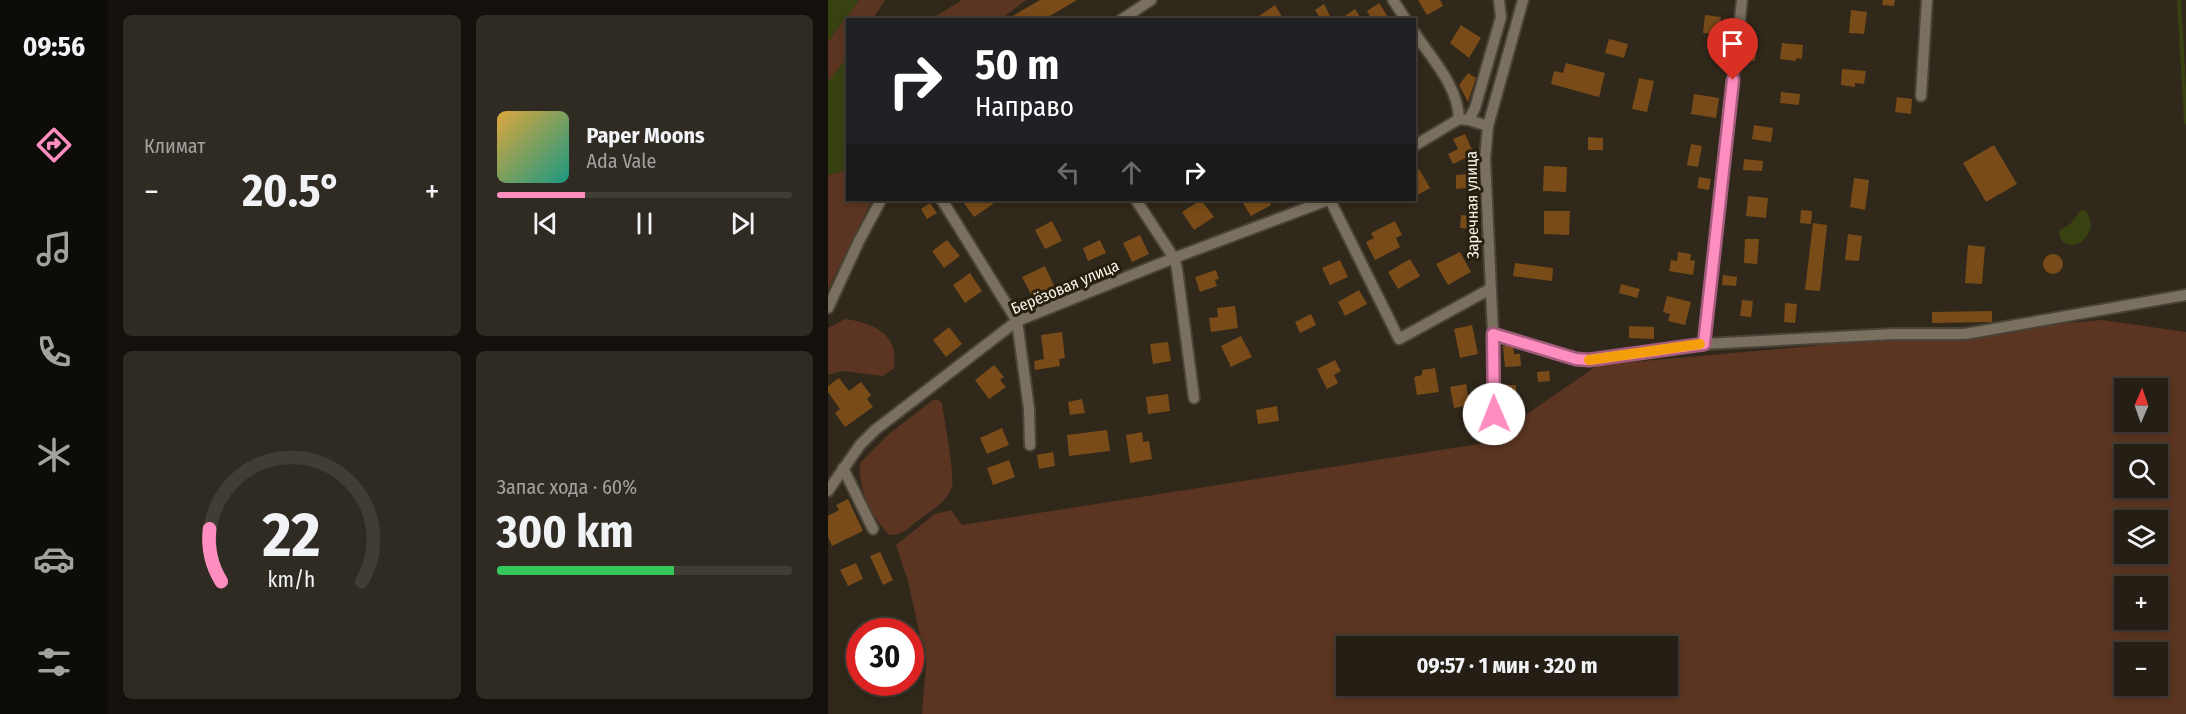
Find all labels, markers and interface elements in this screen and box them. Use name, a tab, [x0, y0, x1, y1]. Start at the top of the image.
pin	[1707, 18, 1758, 80]
icon: arrive	[1716, 27, 1749, 60]
text: 09:56	[23, 31, 85, 63]
text: 50 m	[975, 40, 1059, 90]
icon: right	[876, 42, 954, 120]
text: Направо	[975, 91, 1074, 123]
text: Paper Moons	[587, 122, 705, 149]
icon: directions	[33, 124, 75, 166]
text: Климат	[144, 134, 205, 158]
text: Ada Vale	[587, 149, 656, 173]
street label: Заречная улица	[1462, 151, 1482, 259]
icon: left	[1052, 156, 1085, 189]
icon: ahead	[1115, 156, 1148, 189]
icon: right	[1178, 156, 1211, 189]
text: 20.5°	[242, 164, 341, 218]
text: −	[144, 172, 159, 212]
text: +	[424, 172, 439, 212]
icon: previous	[529, 207, 562, 240]
icon: pause	[628, 207, 661, 240]
icon: next	[726, 207, 759, 240]
icon: music	[33, 228, 75, 270]
street label: Берёзовая улица	[1008, 256, 1122, 318]
icon: phone	[33, 331, 75, 373]
north arrow	[2114, 378, 2168, 432]
map controls	[2114, 378, 2168, 696]
position arrow	[1462, 382, 1526, 446]
icon: climate	[33, 434, 75, 476]
button: search	[2114, 444, 2168, 498]
text: Запас хода · 60%	[497, 475, 637, 499]
text: 22	[262, 498, 321, 573]
text: 300 km	[497, 505, 634, 559]
button: layers	[2114, 510, 2168, 564]
icon: car	[33, 538, 75, 580]
text: km/h	[268, 567, 316, 593]
button: +	[2114, 576, 2168, 630]
speed limit sign: 30	[846, 618, 924, 696]
icon: filters	[33, 641, 75, 683]
button: −	[2114, 642, 2168, 696]
text: 09:57 · 1 мин · 320 m	[1416, 652, 1598, 679]

